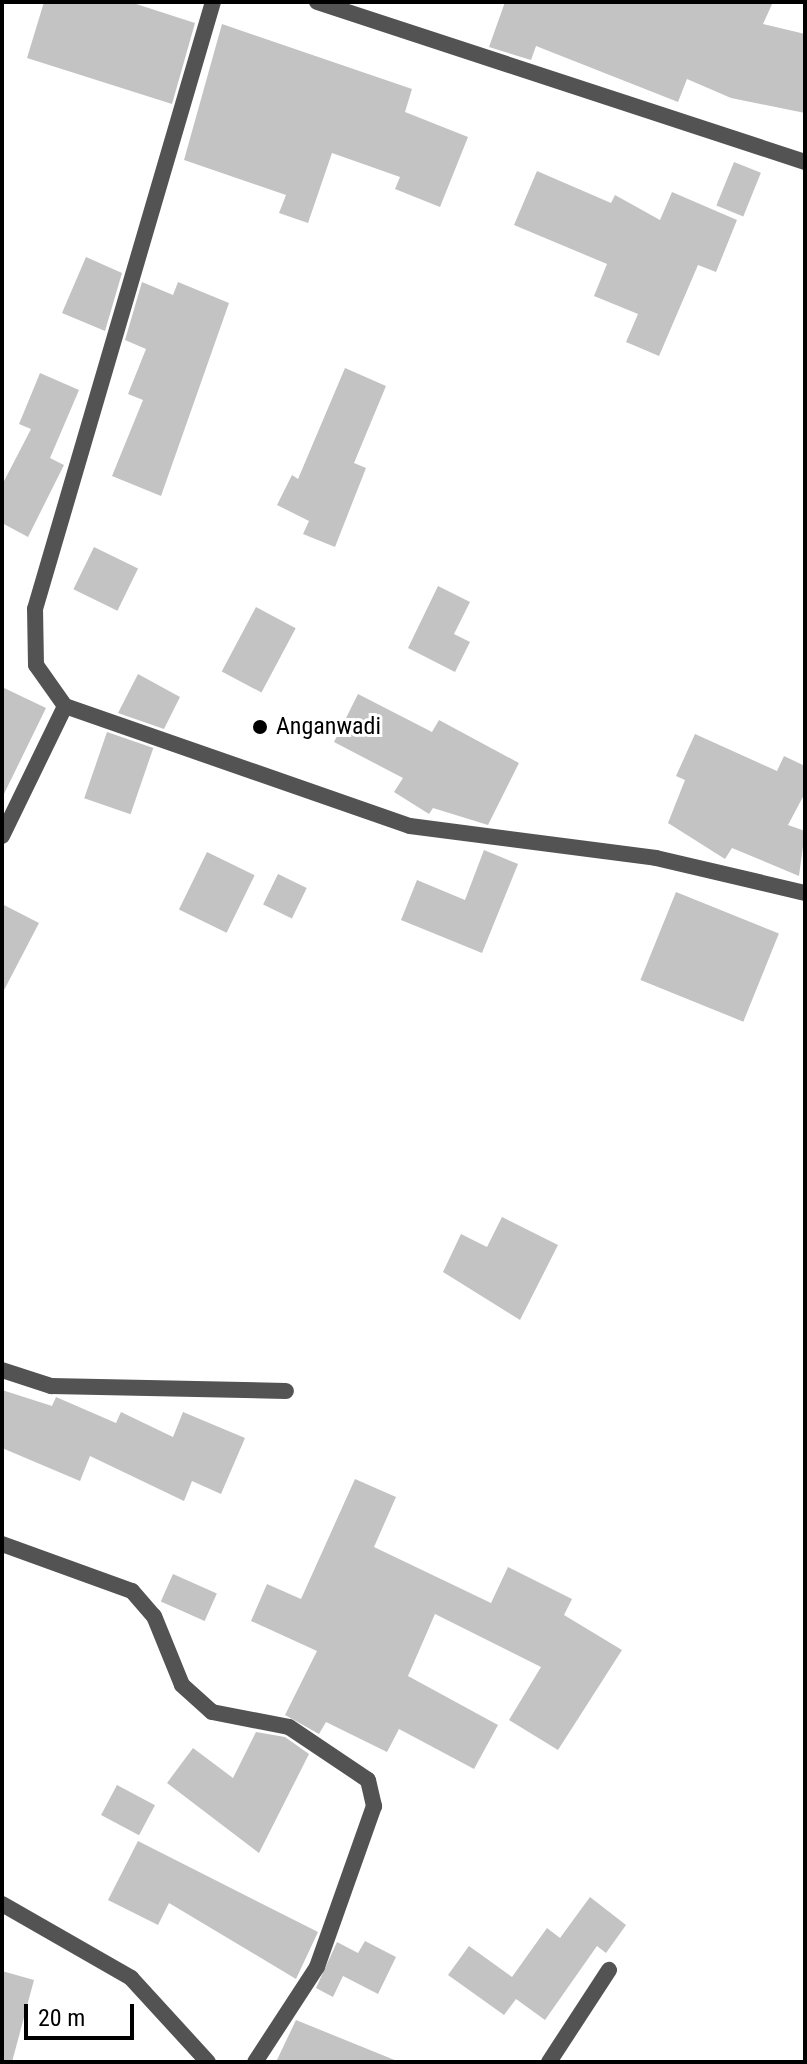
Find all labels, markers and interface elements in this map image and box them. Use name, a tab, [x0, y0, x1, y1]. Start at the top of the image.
place label: Anganwadi	[276, 713, 381, 741]
marker: Anganwadi	[251, 718, 269, 736]
scale bar	[28, 1988, 138, 2038]
text: 20 m	[38, 2004, 85, 2032]

